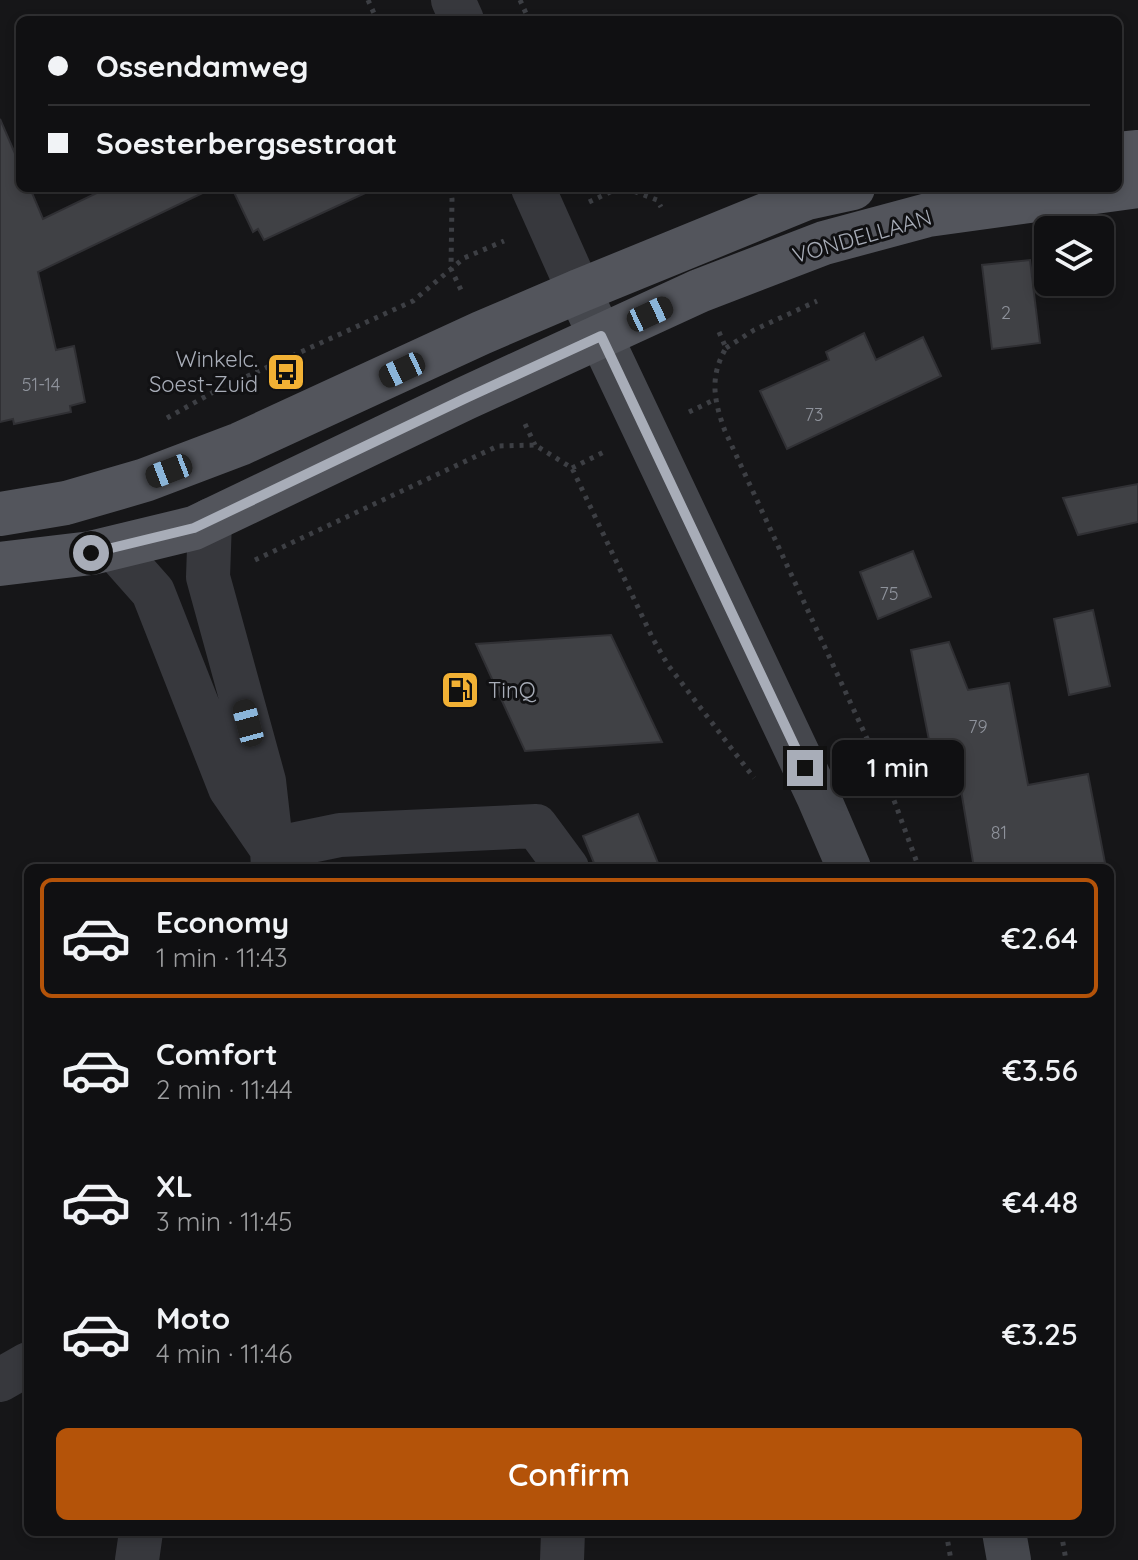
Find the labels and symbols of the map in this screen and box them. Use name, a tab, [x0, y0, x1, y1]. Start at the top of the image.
street label: VONDELLAAN	[789, 203, 935, 269]
car	[623, 293, 677, 335]
house number: 2	[1001, 301, 1011, 324]
place label: Winkelc. Soest-Zuid	[149, 345, 258, 398]
car	[375, 349, 429, 391]
bus stop icon: Winkelc. Soest-Zuid	[265, 351, 307, 393]
house number: 51-14	[22, 373, 60, 396]
house number: 73	[805, 403, 823, 426]
car	[142, 451, 196, 491]
route start	[73, 535, 109, 571]
house number: 75	[879, 582, 899, 605]
fuel station icon: TinQ	[439, 669, 481, 711]
place label: TinQ	[488, 676, 537, 704]
car	[230, 697, 266, 749]
house number: 79	[968, 715, 988, 738]
callout: 1 min	[833, 740, 965, 796]
route end	[787, 750, 823, 786]
house number: 81	[991, 821, 1007, 844]

